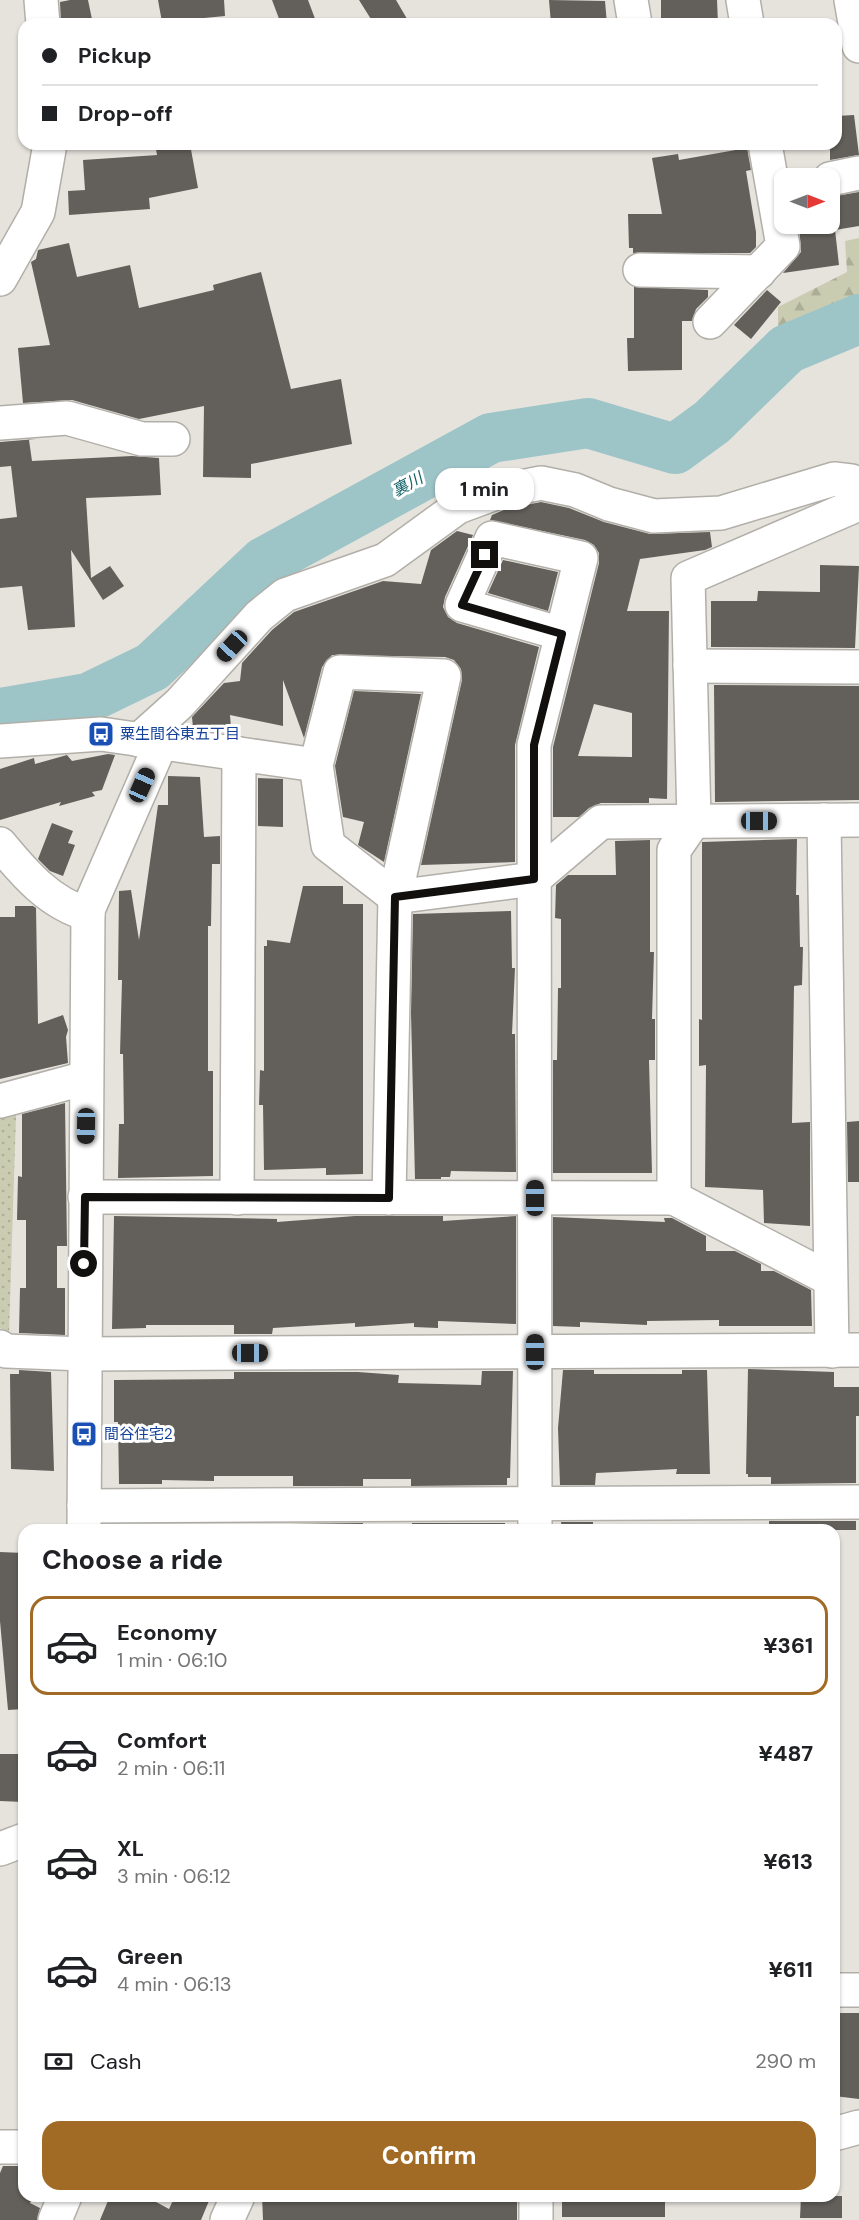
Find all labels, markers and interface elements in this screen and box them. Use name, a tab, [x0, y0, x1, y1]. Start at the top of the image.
text: Pickup	[78, 41, 152, 70]
text: Drop-off	[78, 99, 173, 128]
north arrow	[774, 168, 840, 234]
map controls	[774, 168, 840, 234]
water label: 裏川	[388, 467, 428, 501]
callout: 1 min	[436, 468, 534, 510]
text: 1 min	[460, 476, 509, 502]
route end	[471, 541, 498, 568]
car	[213, 627, 251, 665]
bus stop icon: 粟生間谷東五丁目	[86, 719, 116, 749]
place label: 粟生間谷東五丁目	[120, 724, 240, 744]
car	[126, 765, 158, 805]
car	[741, 812, 777, 830]
car	[77, 1108, 95, 1144]
car	[526, 1180, 544, 1216]
route start	[70, 1250, 97, 1277]
car	[526, 1334, 544, 1370]
car	[232, 1344, 268, 1362]
bus stop icon: 間谷住宅2	[69, 1419, 99, 1449]
place label: 間谷住宅2	[104, 1424, 173, 1444]
text: Choose a ride	[42, 1542, 223, 1577]
text: Economy	[117, 1618, 217, 1647]
icon: car	[45, 1619, 99, 1673]
text: ¥361	[763, 1631, 813, 1660]
text: 1 min · 06:10	[117, 1647, 227, 1673]
text: Comfort	[117, 1726, 207, 1755]
icon: car	[45, 1727, 99, 1781]
text: ¥487	[759, 1739, 813, 1768]
text: 2 min · 06:11	[117, 1755, 225, 1781]
text: XL	[117, 1834, 144, 1863]
icon: car	[45, 1835, 99, 1889]
text: ¥613	[763, 1847, 813, 1876]
text: 3 min · 06:12	[117, 1863, 231, 1889]
text: Green	[117, 1942, 183, 1971]
icon: car	[45, 1943, 99, 1997]
text: ¥611	[768, 1955, 813, 1984]
text: 4 min · 06:13	[117, 1971, 232, 1997]
icon: cash	[42, 2045, 75, 2078]
text: Cash	[90, 2047, 141, 2076]
text: 290 m	[755, 2048, 816, 2074]
button: Confirm	[42, 2121, 816, 2190]

